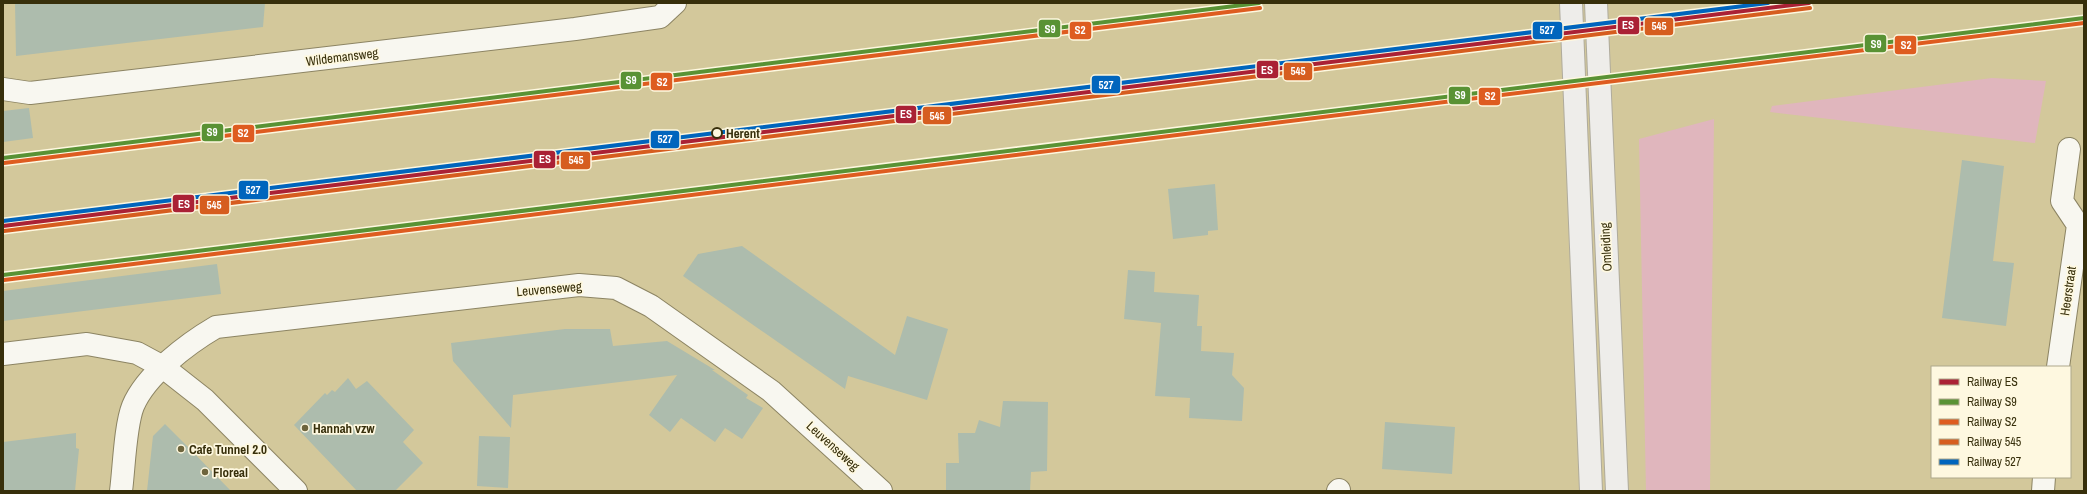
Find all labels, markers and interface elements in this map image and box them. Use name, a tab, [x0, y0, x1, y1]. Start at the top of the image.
line badge: ES	[1617, 16, 1640, 35]
line badge: 545	[1644, 17, 1674, 36]
text: ES	[1622, 18, 1634, 32]
line badge: S9	[1038, 19, 1061, 38]
text: 545	[1651, 19, 1667, 33]
line badge: S2	[1069, 21, 1092, 40]
line badge: 527	[1532, 21, 1563, 40]
text: S9	[1044, 22, 1056, 36]
text: S2	[1074, 23, 1086, 37]
text: 527	[1539, 23, 1555, 37]
line badge: S9	[1864, 34, 1887, 53]
line badge: S2	[1894, 35, 1917, 55]
text: S9	[1870, 37, 1882, 51]
text: S2	[1900, 38, 1912, 52]
street label: Wildemansweg	[305, 44, 379, 70]
line badge: ES	[1256, 60, 1279, 79]
line badge: 545	[1283, 62, 1313, 81]
text: ES	[1261, 63, 1273, 77]
text: 545	[1290, 64, 1306, 78]
line badge: S9	[620, 71, 642, 90]
line badge: S2	[650, 72, 673, 91]
text: S9	[625, 73, 637, 87]
text: S2	[656, 75, 668, 89]
line badge: 527	[1091, 75, 1121, 94]
text: 527	[1098, 78, 1114, 92]
line badge: S9	[1448, 86, 1471, 105]
line badge: S2	[1478, 87, 1501, 106]
text: S9	[1454, 88, 1466, 102]
text: S2	[1484, 89, 1496, 103]
line badge: ES	[895, 105, 917, 124]
line badge: 545	[922, 106, 952, 125]
text: ES	[900, 107, 912, 121]
text: 545	[929, 109, 945, 123]
line badge: S9	[201, 123, 224, 142]
line badge: S2	[232, 124, 255, 143]
text: S9	[206, 125, 218, 139]
place label: Herent	[726, 125, 760, 142]
text: S2	[237, 126, 249, 140]
marker: Herent	[711, 127, 723, 139]
line badge: 527	[650, 130, 680, 149]
text: 527	[657, 132, 673, 146]
line badge: ES	[533, 150, 556, 169]
line badge: 545	[560, 151, 591, 170]
text: ES	[539, 152, 551, 166]
text: 545	[568, 153, 584, 167]
line badge: 527	[238, 180, 269, 200]
text: 527	[245, 183, 261, 197]
line badge: ES	[172, 194, 195, 213]
line badge: 545	[199, 195, 230, 215]
text: ES	[178, 197, 190, 211]
text: 545	[206, 198, 222, 212]
street label: Omleiding	[1596, 222, 1616, 272]
street label: Heerstraat	[2056, 265, 2080, 317]
street label: Leuvenseweg	[515, 278, 583, 300]
legend	[1931, 366, 2071, 478]
text: Railway ES	[1967, 374, 2018, 390]
text: Railway S9	[1967, 394, 2017, 410]
text: Railway S2	[1967, 414, 2017, 430]
street label: Leuvenseweg	[803, 418, 863, 474]
place label: Hannah vzw	[313, 420, 375, 437]
marker: Hannah vzw	[300, 423, 310, 433]
text: Railway 545	[1967, 434, 2022, 450]
place label: Cafe Tunnel 2.0	[189, 441, 267, 458]
marker: Cafe Tunnel 2.0	[176, 444, 186, 454]
text: Railway 527	[1967, 454, 2022, 470]
place label: Floreal	[213, 464, 248, 481]
marker: Floreal	[200, 467, 210, 477]

